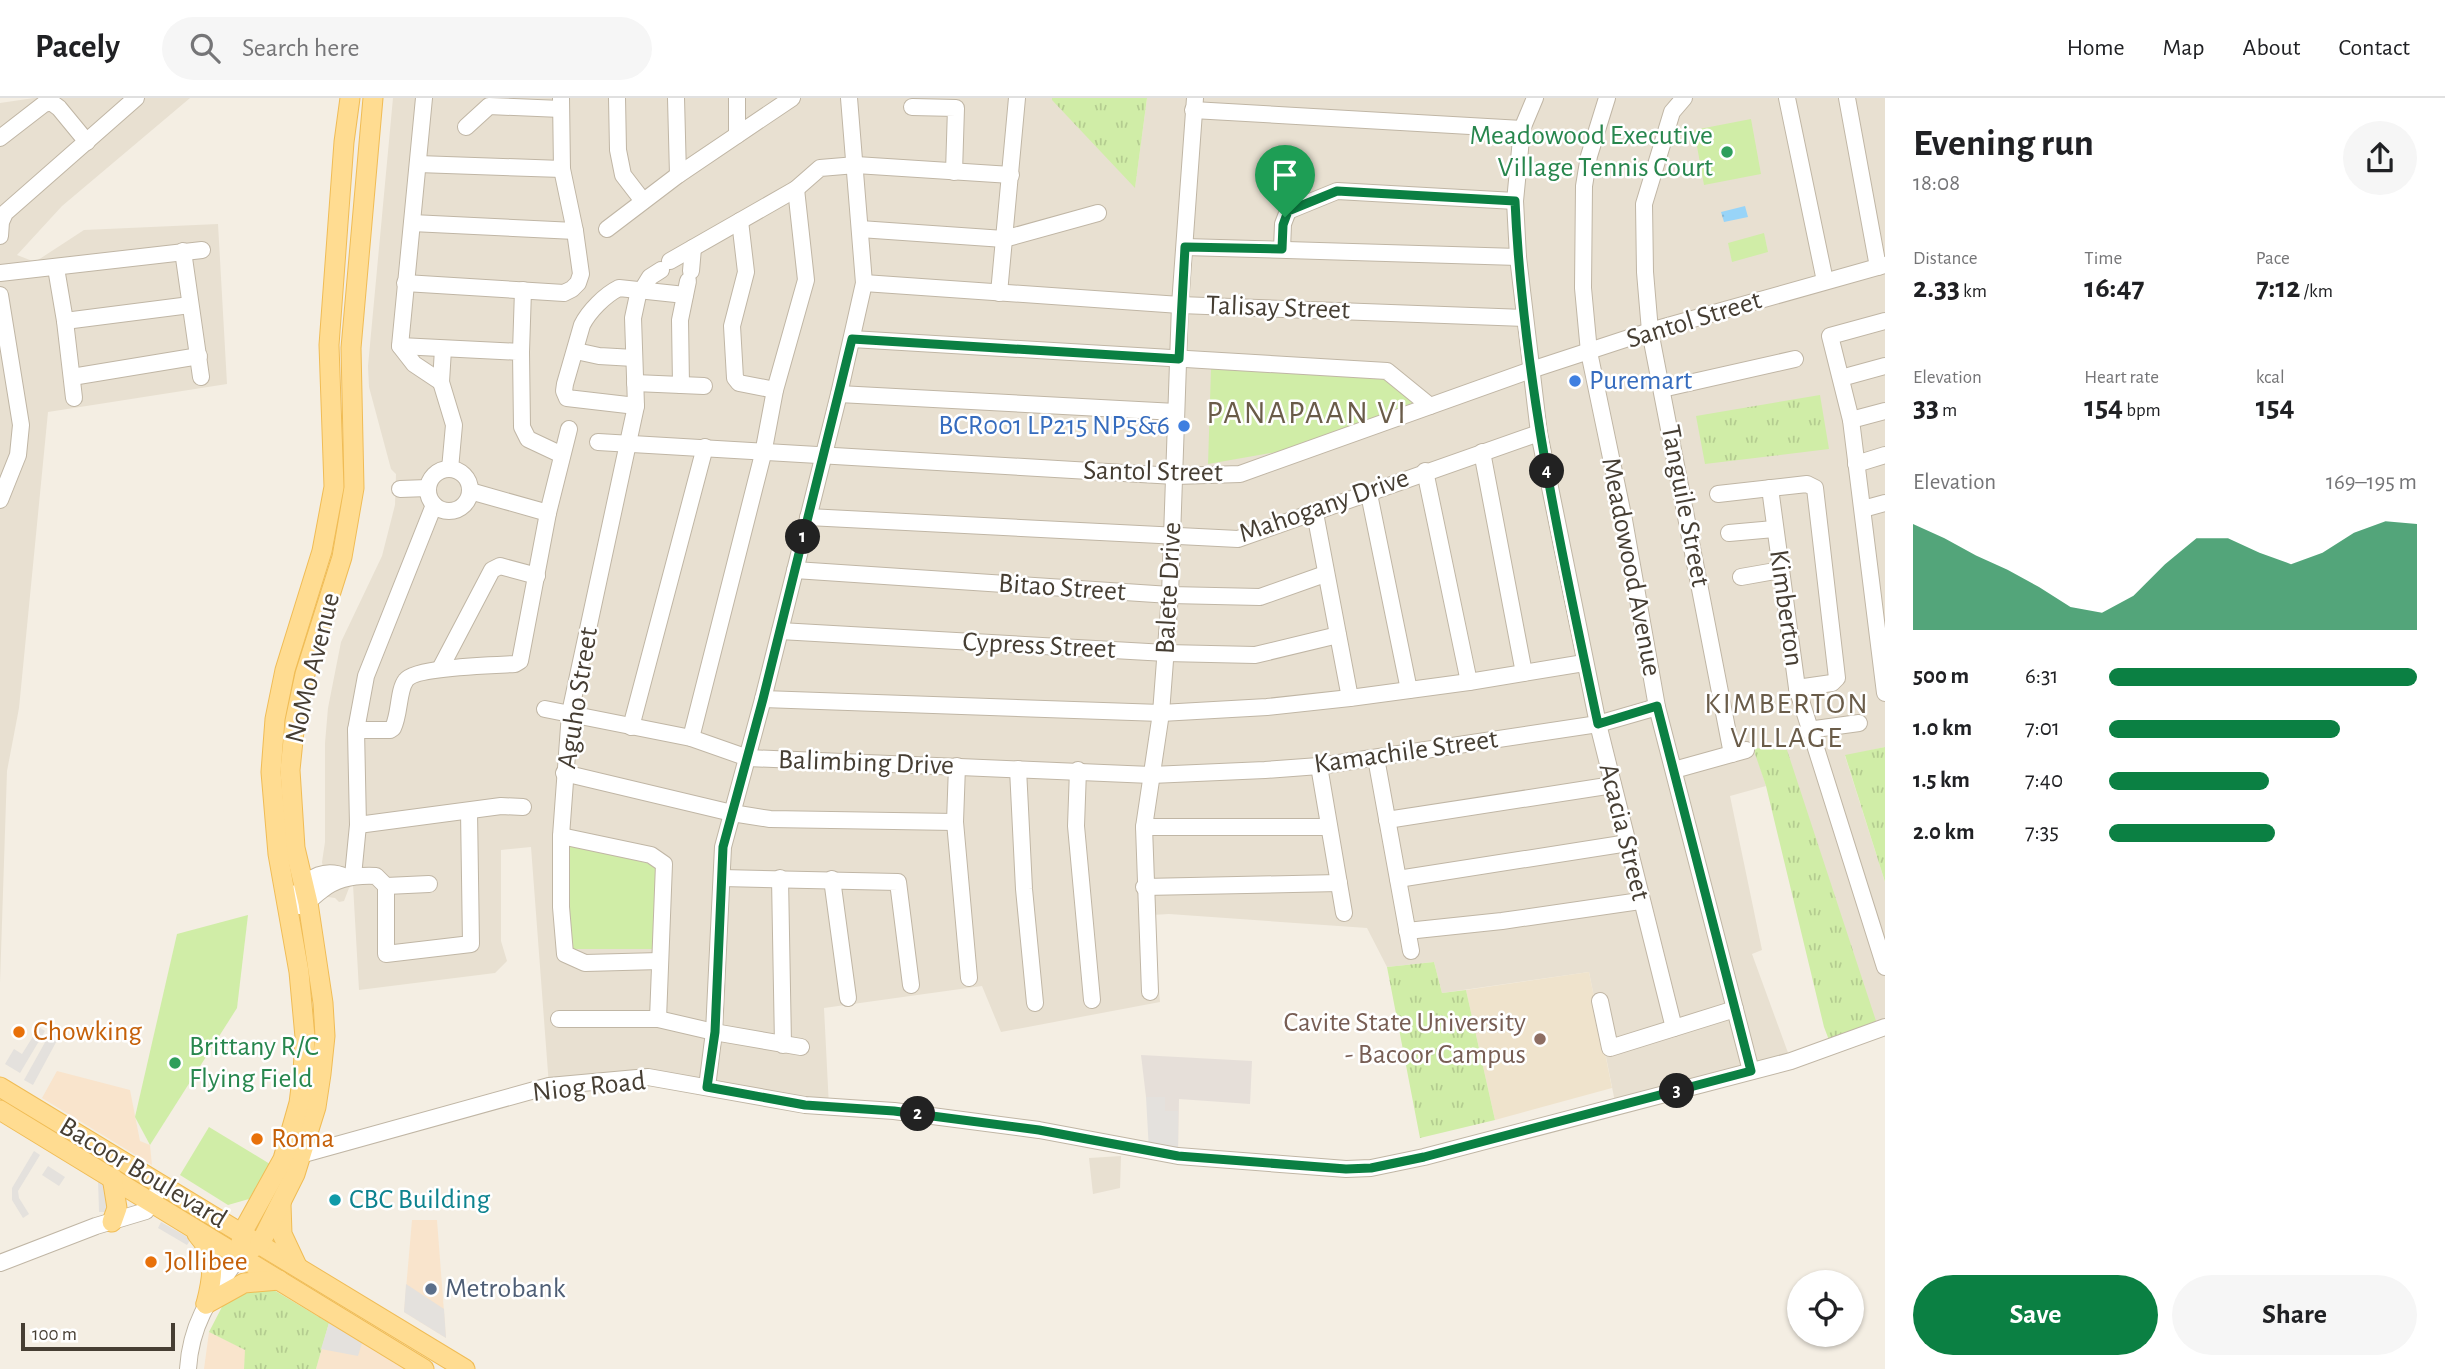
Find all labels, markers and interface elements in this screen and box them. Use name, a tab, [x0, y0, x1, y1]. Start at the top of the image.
search box	[162, 17, 652, 80]
icon: search	[186, 29, 224, 67]
text: Pacely	[35, 31, 120, 64]
text: Search here	[242, 35, 360, 61]
text: Home	[2067, 36, 2125, 60]
text: Map	[2163, 36, 2205, 60]
text: About	[2243, 36, 2300, 60]
text: Contact	[2338, 36, 2410, 60]
button: share	[2343, 121, 2417, 195]
place label: Meadowood Executive Village Tennis Court	[1469, 122, 1713, 182]
text: Evening run	[1913, 125, 2094, 163]
marker: Meadowood Executive Village Tennis Court	[1719, 144, 1735, 160]
pin	[1255, 145, 1315, 217]
icon: arrive	[1266, 156, 1304, 194]
text: 18:08	[1913, 172, 1960, 195]
text: Distance	[1913, 249, 1977, 268]
text: Time	[2084, 249, 2122, 268]
text: Pace	[2256, 249, 2290, 268]
text: 2.33	[1913, 273, 1960, 303]
text: 16:47	[2084, 273, 2145, 303]
text: 7:12	[2256, 273, 2300, 303]
text: km	[1960, 282, 1987, 301]
text: /km	[2300, 282, 2333, 301]
street label: Santol Street	[1623, 286, 1765, 354]
street label: Talisay Street	[1206, 291, 1350, 325]
place label: Puremart	[1589, 367, 1692, 395]
text: Elevation	[1913, 368, 1982, 387]
text: Heart rate	[2084, 368, 2159, 387]
text: kcal	[2256, 368, 2285, 387]
marker: Puremart	[1567, 373, 1583, 389]
text: 33	[1913, 392, 1939, 422]
text: 154	[2084, 392, 2123, 422]
text: 154	[2256, 392, 2295, 422]
district label: PANAPAAN VI	[1206, 397, 1408, 429]
text: m	[1939, 401, 1957, 420]
text: bpm	[2123, 401, 2161, 420]
place label: BCR001 LP215 NP5&6	[938, 412, 1170, 440]
marker: BCR001 LP215 NP5&6	[1176, 418, 1192, 434]
street label: Tanguile Street	[1656, 423, 1714, 589]
pin: 4	[1530, 454, 1564, 488]
street label: Meadowood Avenue	[1596, 455, 1666, 679]
street label: Santol Street	[1083, 457, 1223, 487]
text: 4	[1542, 461, 1551, 480]
street label: Mahogany Drive	[1235, 464, 1413, 548]
text: Elevation	[1913, 471, 1996, 494]
text: 169–195 m	[2326, 471, 2417, 494]
pin: 1	[786, 520, 820, 555]
street label: Balete Drive	[1152, 521, 1186, 655]
text: 1	[799, 527, 806, 546]
street label: Kimberton	[1764, 548, 1808, 668]
street label: Bitao Street	[997, 570, 1127, 606]
street label: NoMo Avenue	[281, 590, 345, 746]
street label: Aguho Street	[553, 625, 603, 771]
street label: Cypress Street	[962, 628, 1116, 664]
text: 500 m	[1913, 665, 1969, 688]
text: 6:31	[2025, 665, 2058, 688]
district label: KIMBERTON VILLAGE	[1704, 689, 1870, 753]
text: 1.0 km	[1913, 717, 1972, 740]
text: 7:01	[2025, 717, 2060, 740]
street label: Kamachile Street	[1312, 725, 1500, 779]
street label: Balimbing Drive	[777, 746, 955, 780]
street label: Acacia Street	[1593, 761, 1655, 903]
text: 1.5 km	[1913, 769, 1970, 792]
text: 7:40	[2025, 769, 2063, 792]
text: 2.0 km	[1913, 821, 1975, 844]
text: 7:35	[2025, 821, 2059, 844]
place label: Cavite State University - Bacoor Campus	[1283, 1009, 1526, 1069]
place label: Chowking	[33, 1018, 142, 1046]
marker: Chowking	[11, 1024, 27, 1040]
marker: Cavite State University - Bacoor Campus	[1532, 1031, 1548, 1047]
place label: Brittany R/C Flying Field	[189, 1033, 319, 1093]
marker: Brittany R/C Flying Field	[167, 1055, 183, 1071]
street label: Niog Road	[531, 1067, 647, 1107]
pin: 3	[1660, 1074, 1694, 1108]
text: 3	[1672, 1081, 1681, 1100]
pin: 2	[900, 1096, 936, 1132]
text: 2	[913, 1104, 922, 1123]
street label: Bacoor Boulevard	[54, 1112, 232, 1234]
place label: Roma	[271, 1125, 334, 1153]
marker: Roma	[249, 1131, 265, 1147]
place label: CBC Building	[349, 1186, 491, 1214]
marker: CBC Building	[327, 1192, 343, 1208]
place label: Jollibee	[165, 1248, 248, 1276]
marker: Jollibee	[143, 1254, 159, 1270]
map controls	[1787, 1270, 1864, 1347]
button: locate	[1787, 1270, 1864, 1347]
place label: Metrobank	[445, 1275, 566, 1303]
button: Save	[1913, 1275, 2158, 1355]
button: Share	[2172, 1275, 2417, 1355]
marker: Metrobank	[423, 1281, 439, 1297]
scale bar	[21, 1320, 175, 1352]
text: 100 m	[32, 1325, 77, 1344]

